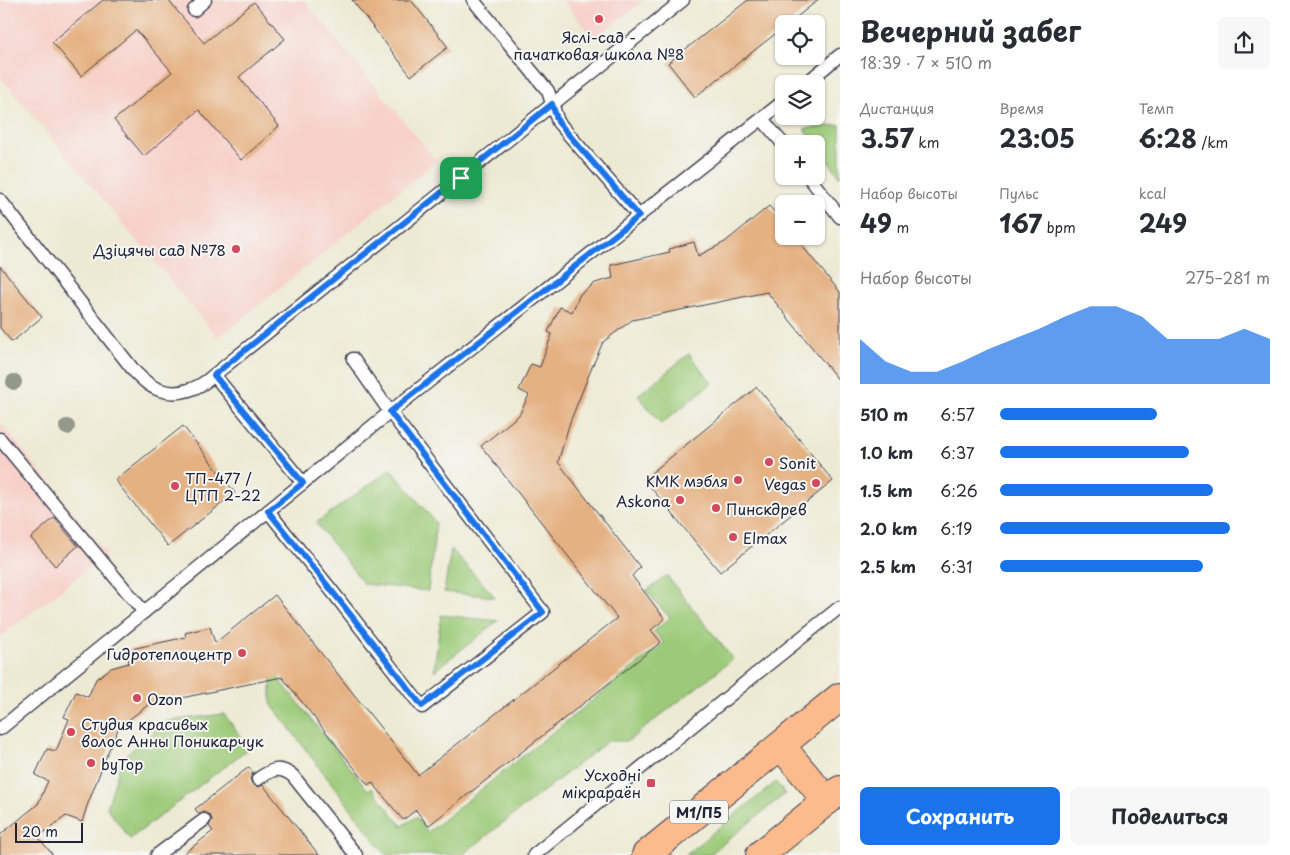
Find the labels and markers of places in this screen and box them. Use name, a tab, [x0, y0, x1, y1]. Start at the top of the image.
marker: Яслі-сад - пачатковая школа №8	[593, 13, 605, 25]
place label: Яслі-сад - пачатковая школа №8	[514, 25, 684, 65]
pin	[440, 157, 482, 199]
place label: Дзіцячы сад №78	[93, 238, 226, 261]
marker: Дзіцячы сад №78	[230, 243, 242, 255]
place label: Sonit	[779, 451, 816, 474]
marker: Sonit	[763, 456, 775, 468]
place label: ТП-477 / ЦТП 2-22	[185, 466, 261, 506]
place label: КМК мэбля	[646, 469, 728, 492]
place label: Vegas	[764, 472, 806, 495]
marker: КМК мэбля	[732, 474, 744, 486]
marker: Vegas	[810, 477, 822, 489]
marker: ТП-477 / ЦТП 2-22	[169, 480, 181, 492]
place label: Askona	[616, 489, 671, 512]
marker: Askona	[674, 494, 686, 506]
place label: Пинскдрев	[726, 497, 807, 520]
marker: Пинскдрев	[710, 502, 722, 514]
place label: Elmax	[743, 526, 787, 549]
marker: Elmax	[727, 531, 739, 543]
place label: Гидротеплоцентр	[107, 642, 232, 665]
marker: Гидротеплоцентр	[236, 647, 248, 659]
place label: Ozon	[147, 687, 183, 710]
marker: Ozon	[131, 692, 143, 704]
place label: Студия красивых волос Анны Поникарчук	[81, 712, 264, 752]
marker: Студия красивых волос Анны Поникарчук	[65, 726, 77, 738]
place label: byTop	[101, 752, 143, 775]
marker: byTop	[85, 757, 97, 769]
place label: Усходні мікрараён	[562, 763, 641, 803]
marker: Усходні мікрараён	[645, 777, 657, 789]

